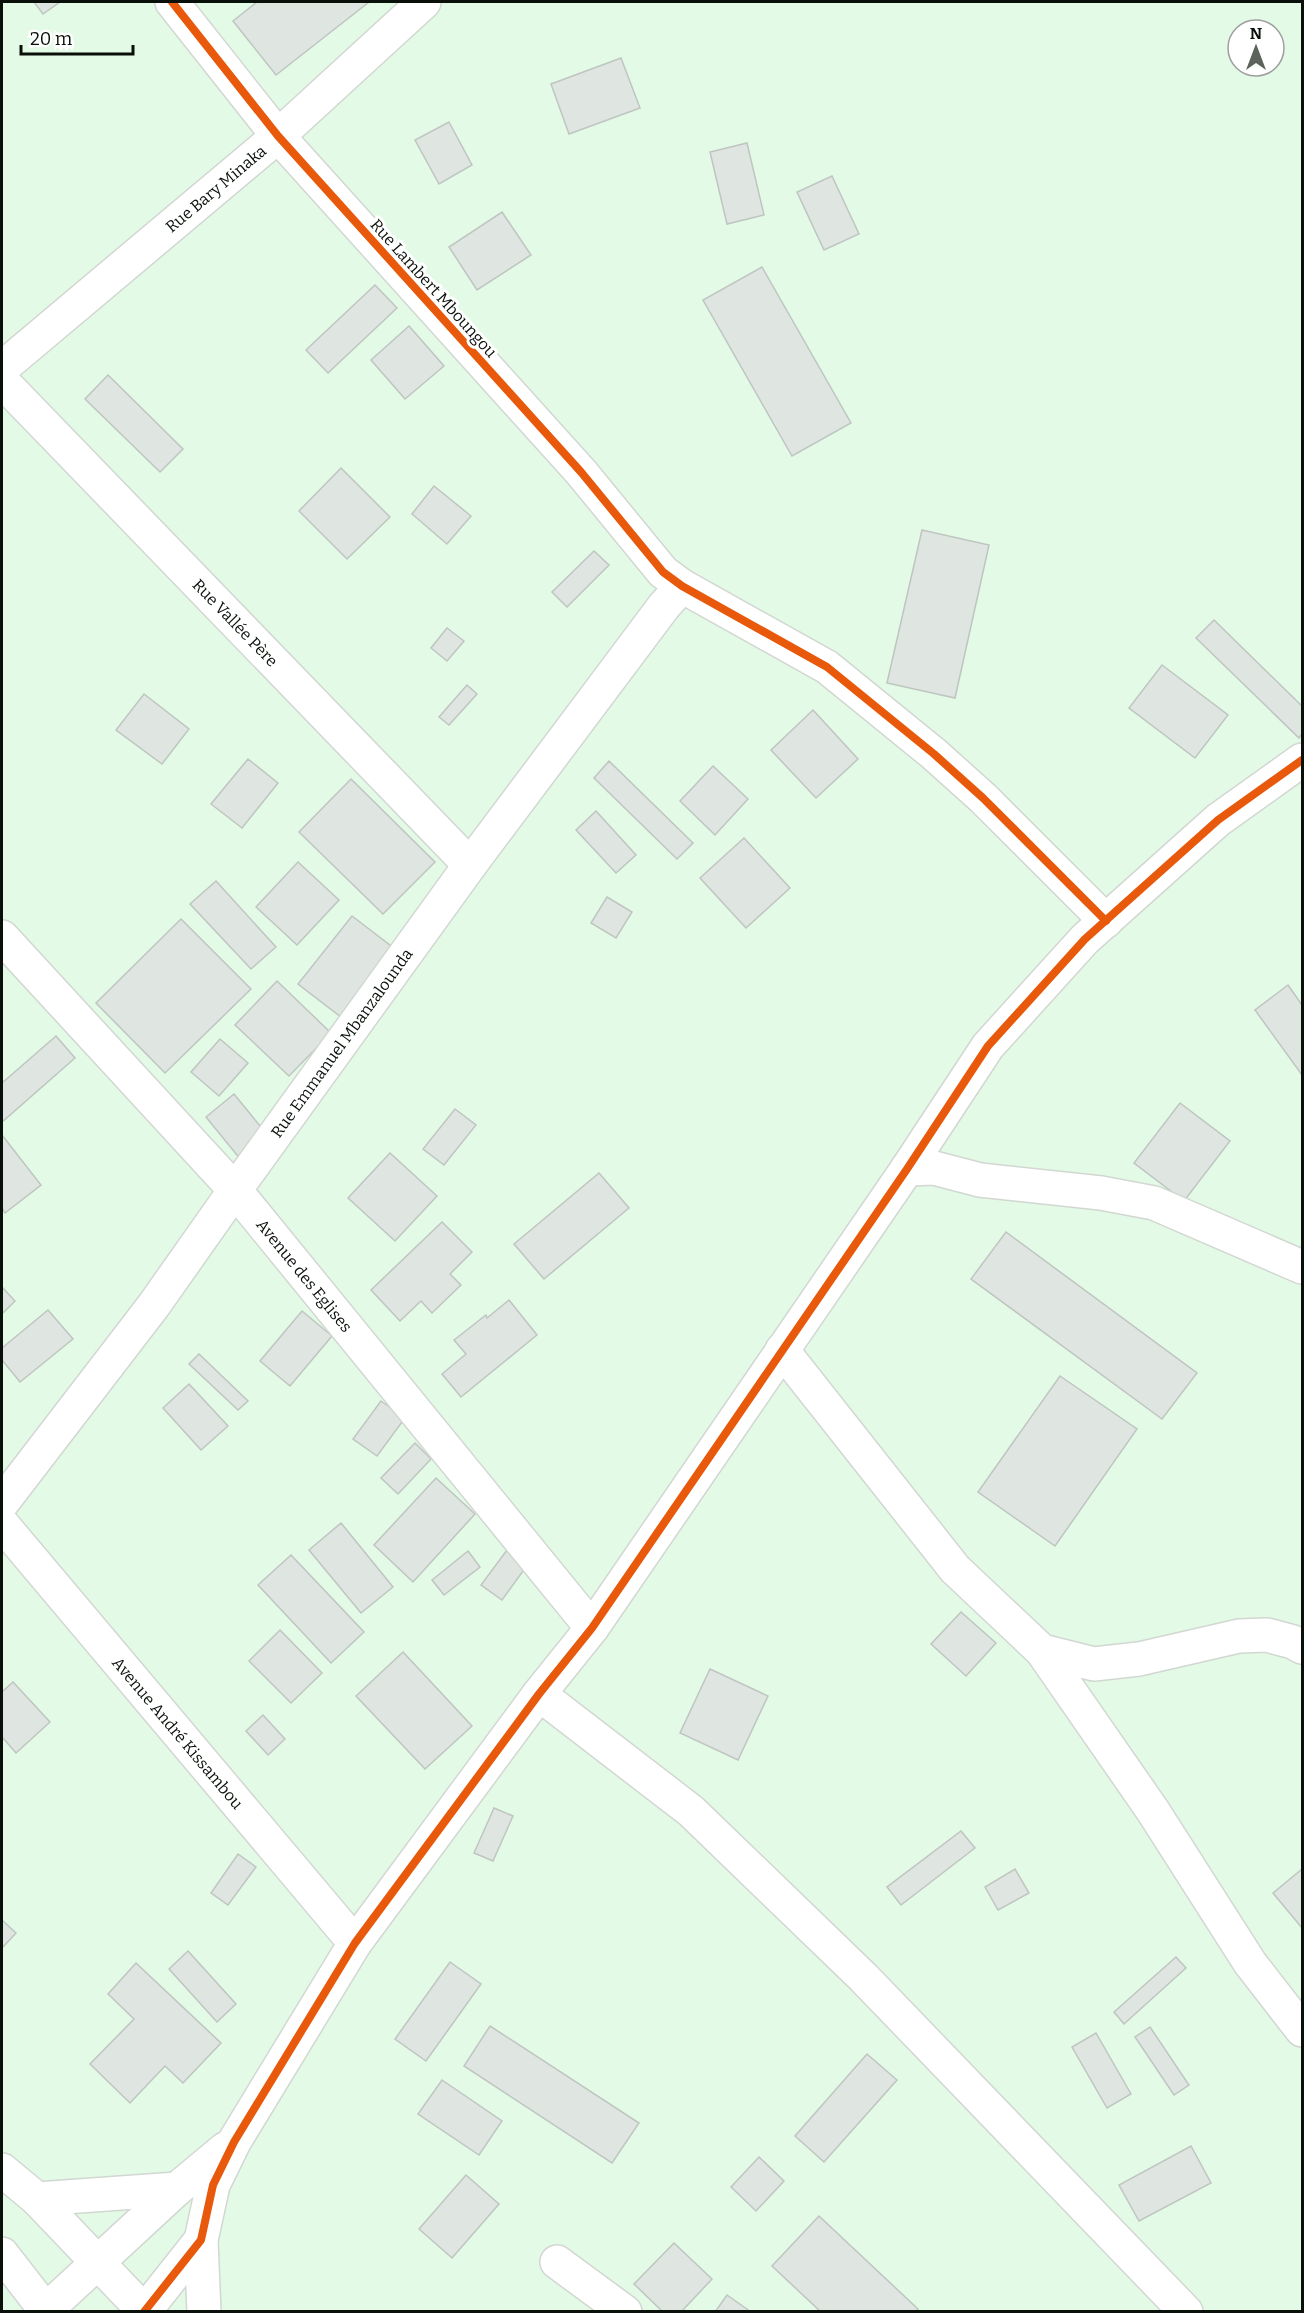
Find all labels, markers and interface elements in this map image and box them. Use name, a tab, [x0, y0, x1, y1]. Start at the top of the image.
scale bar	[21, 18, 134, 56]
north arrow	[1226, 18, 1286, 78]
text: N	[1250, 24, 1262, 43]
text: 20 m	[30, 28, 72, 50]
street label: Rue Bary Minaka	[162, 141, 270, 236]
street label: Rue Lambert Mboungou	[367, 215, 501, 361]
street label: Rue Vallée Père	[189, 575, 282, 671]
street label: Rue Emmanuel Mbanzalounda	[267, 945, 417, 1141]
street label: Avenue des Eglises	[252, 1215, 356, 1336]
street label: Avenue André Kissambou	[108, 1653, 247, 1813]

